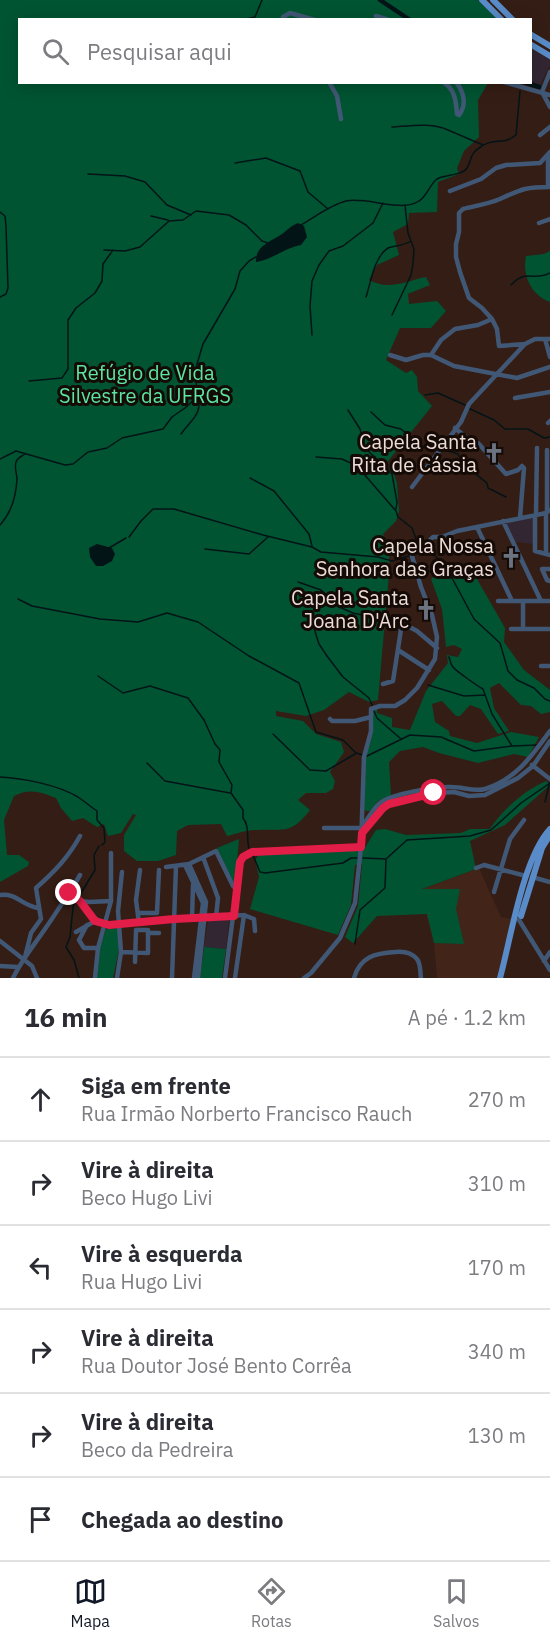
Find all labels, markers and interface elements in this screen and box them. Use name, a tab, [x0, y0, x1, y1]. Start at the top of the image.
search box	[18, 18, 532, 84]
icon: search	[39, 35, 72, 68]
text: Pesquisar aqui	[87, 37, 232, 66]
park label: Refúgio de Vida Silvestre da UFRGS	[59, 359, 231, 409]
place label: Capela Santa Rita de Cássia	[351, 428, 477, 478]
church icon: Capela Santa Rita de Cássia	[482, 441, 506, 465]
place label: Capela Nossa Senhora das Graças	[316, 532, 494, 582]
church icon: Capela Nossa Senhora das Graças	[499, 546, 523, 570]
place label: Capela Santa Joana D'Arc	[291, 584, 409, 634]
church icon: Capela Santa Joana D'Arc	[414, 598, 438, 622]
route start	[420, 779, 446, 805]
route end	[55, 879, 81, 905]
text: 16 min	[24, 1000, 108, 1034]
text: A pé · 1.2 km	[408, 1004, 526, 1031]
text: Siga em frente	[81, 1071, 231, 1100]
icon: ahead	[24, 1083, 57, 1116]
text: 270 m	[468, 1086, 526, 1113]
text: Rua Irmão Norberto Francisco Rauch	[81, 1100, 412, 1127]
text: Vire à direita	[81, 1155, 214, 1184]
icon: right	[24, 1167, 57, 1200]
text: 310 m	[468, 1170, 526, 1197]
text: Beco Hugo Livi	[81, 1184, 213, 1211]
text: Vire à esquerda	[81, 1239, 243, 1268]
icon: left	[24, 1251, 57, 1284]
text: 170 m	[468, 1254, 526, 1281]
text: Rua Hugo Livi	[81, 1268, 202, 1295]
text: Vire à direita	[81, 1323, 214, 1352]
icon: right	[24, 1335, 57, 1368]
text: 340 m	[468, 1338, 526, 1365]
text: Rua Doutor José Bento Corrêa	[81, 1352, 352, 1379]
text: Vire à direita	[81, 1407, 214, 1436]
icon: right	[24, 1419, 57, 1452]
text: 130 m	[468, 1422, 526, 1449]
text: Beco da Pedreira	[81, 1436, 233, 1463]
icon: arrive	[24, 1503, 57, 1536]
text: Chegada ao destino	[81, 1505, 284, 1534]
tab: Mapa	[71, 1575, 110, 1631]
tab: Rotas	[251, 1575, 292, 1631]
tab: Salvos	[433, 1575, 479, 1631]

